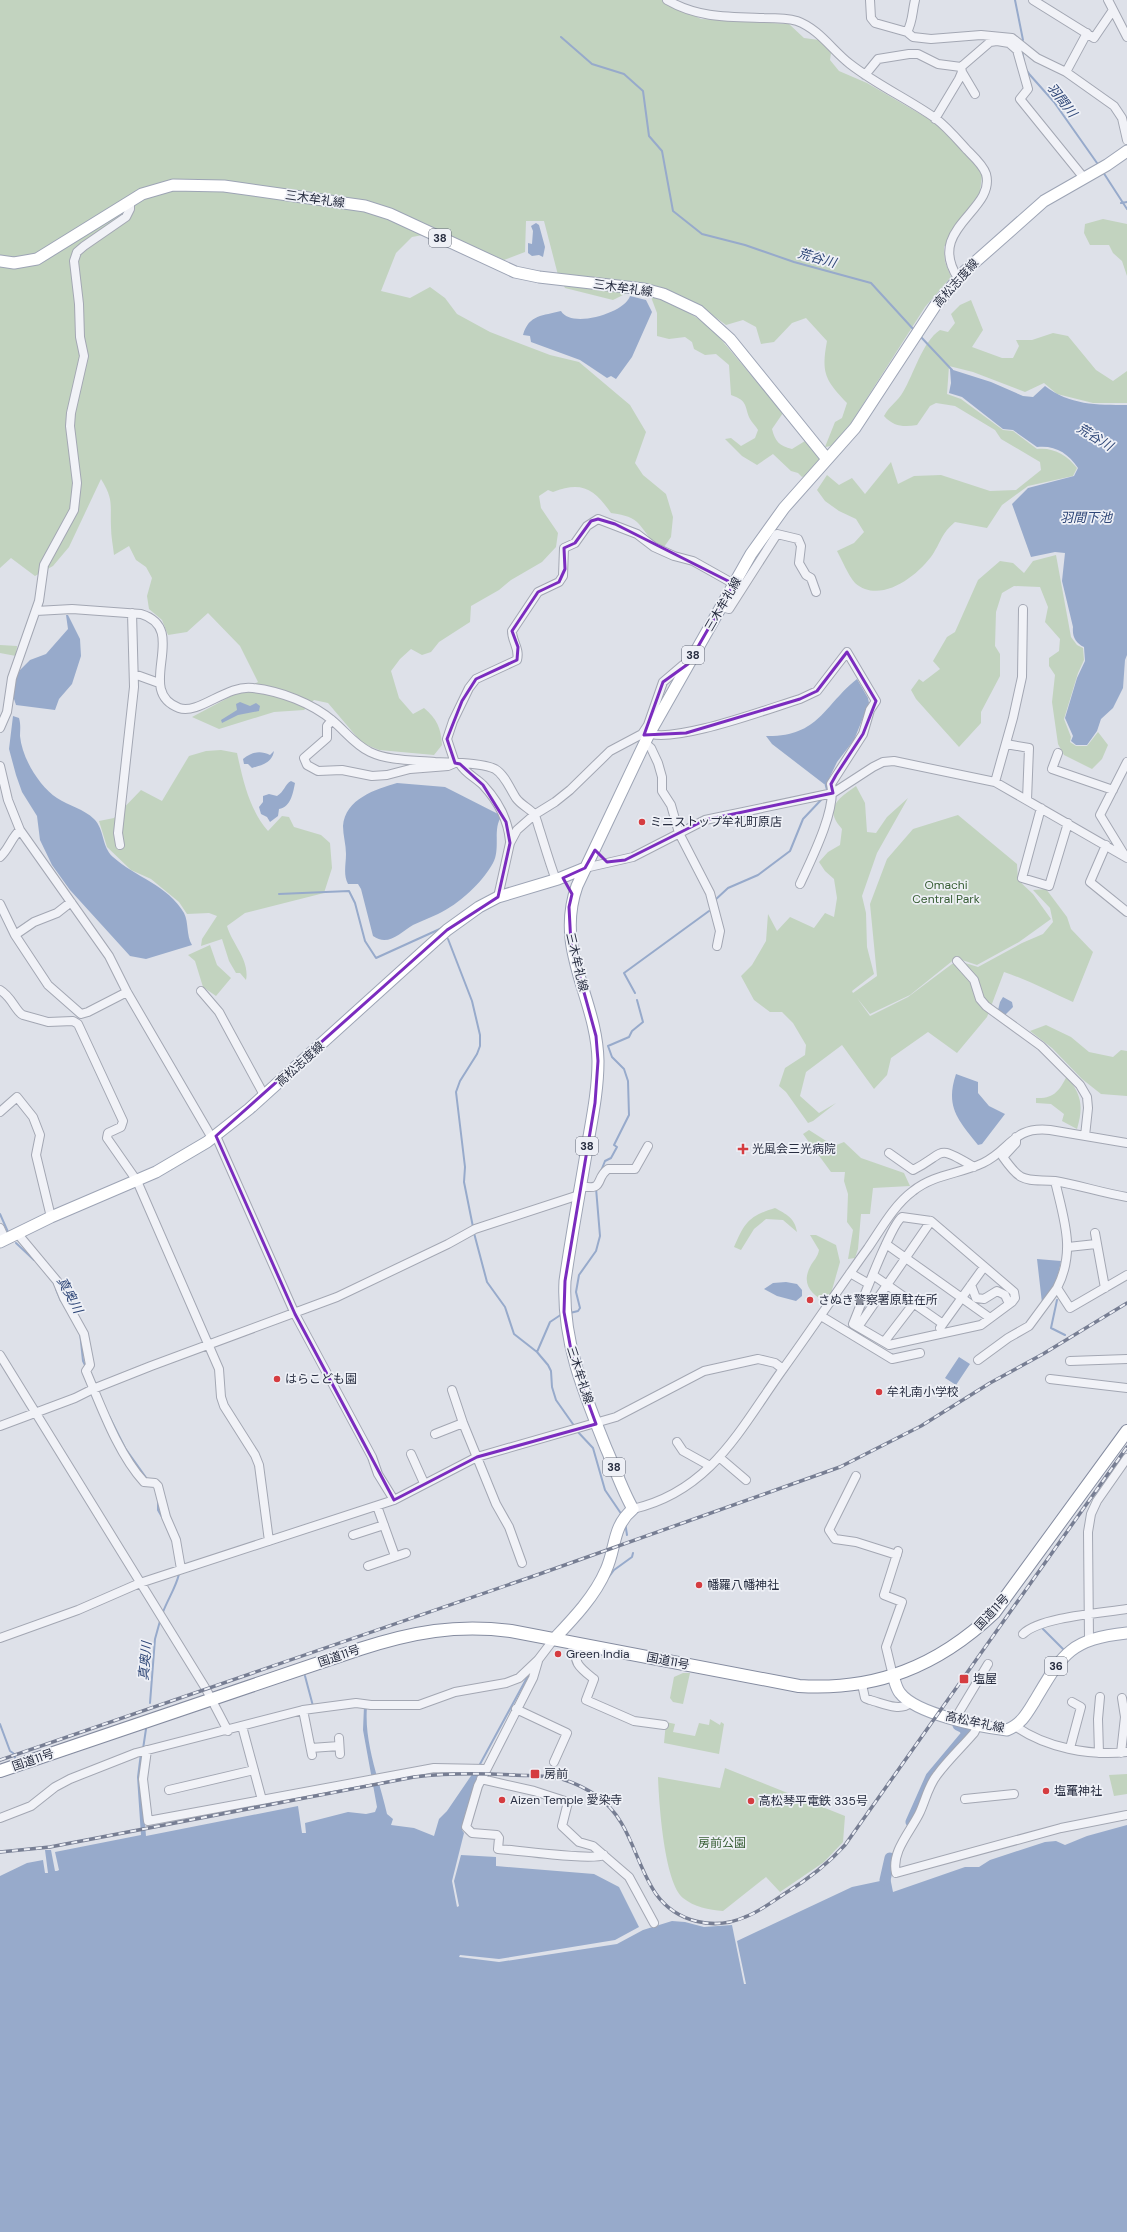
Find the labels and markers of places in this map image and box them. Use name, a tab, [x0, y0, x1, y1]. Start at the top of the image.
place label: ミニストップ牟礼町原店	[650, 814, 782, 830]
marker: ミニストップ牟礼町原店	[637, 817, 647, 827]
place label: 光風会三光病院	[752, 1141, 836, 1157]
marker: 光風会三光病院	[737, 1143, 749, 1155]
place label: さぬき警察署原駐在所	[818, 1292, 938, 1308]
marker: さぬき警察署原駐在所	[805, 1295, 815, 1305]
place label: はらこども園	[285, 1371, 357, 1387]
marker: はらこども園	[272, 1374, 282, 1384]
place label: 牟礼南小学校	[887, 1384, 959, 1400]
marker: 牟礼南小学校	[874, 1387, 884, 1397]
place label: 幡羅八幡神社	[707, 1577, 779, 1593]
marker: 幡羅八幡神社	[694, 1580, 704, 1590]
place label: Green India	[566, 1646, 630, 1662]
marker: Green India	[553, 1649, 563, 1659]
place label: 塩屋	[973, 1671, 997, 1687]
marker: 塩屋	[958, 1673, 970, 1685]
place label: 房前	[544, 1766, 568, 1782]
marker: 房前	[529, 1768, 541, 1780]
place label: 塩竃神社	[1054, 1783, 1102, 1799]
marker: 塩竃神社	[1041, 1786, 1051, 1796]
place label: Aizen Temple 愛染寺	[510, 1792, 623, 1808]
place label: 高松琴平電鉄 335号	[759, 1793, 868, 1809]
marker: Aizen Temple 愛染寺	[497, 1795, 507, 1805]
marker: 高松琴平電鉄 335号	[746, 1796, 756, 1806]

